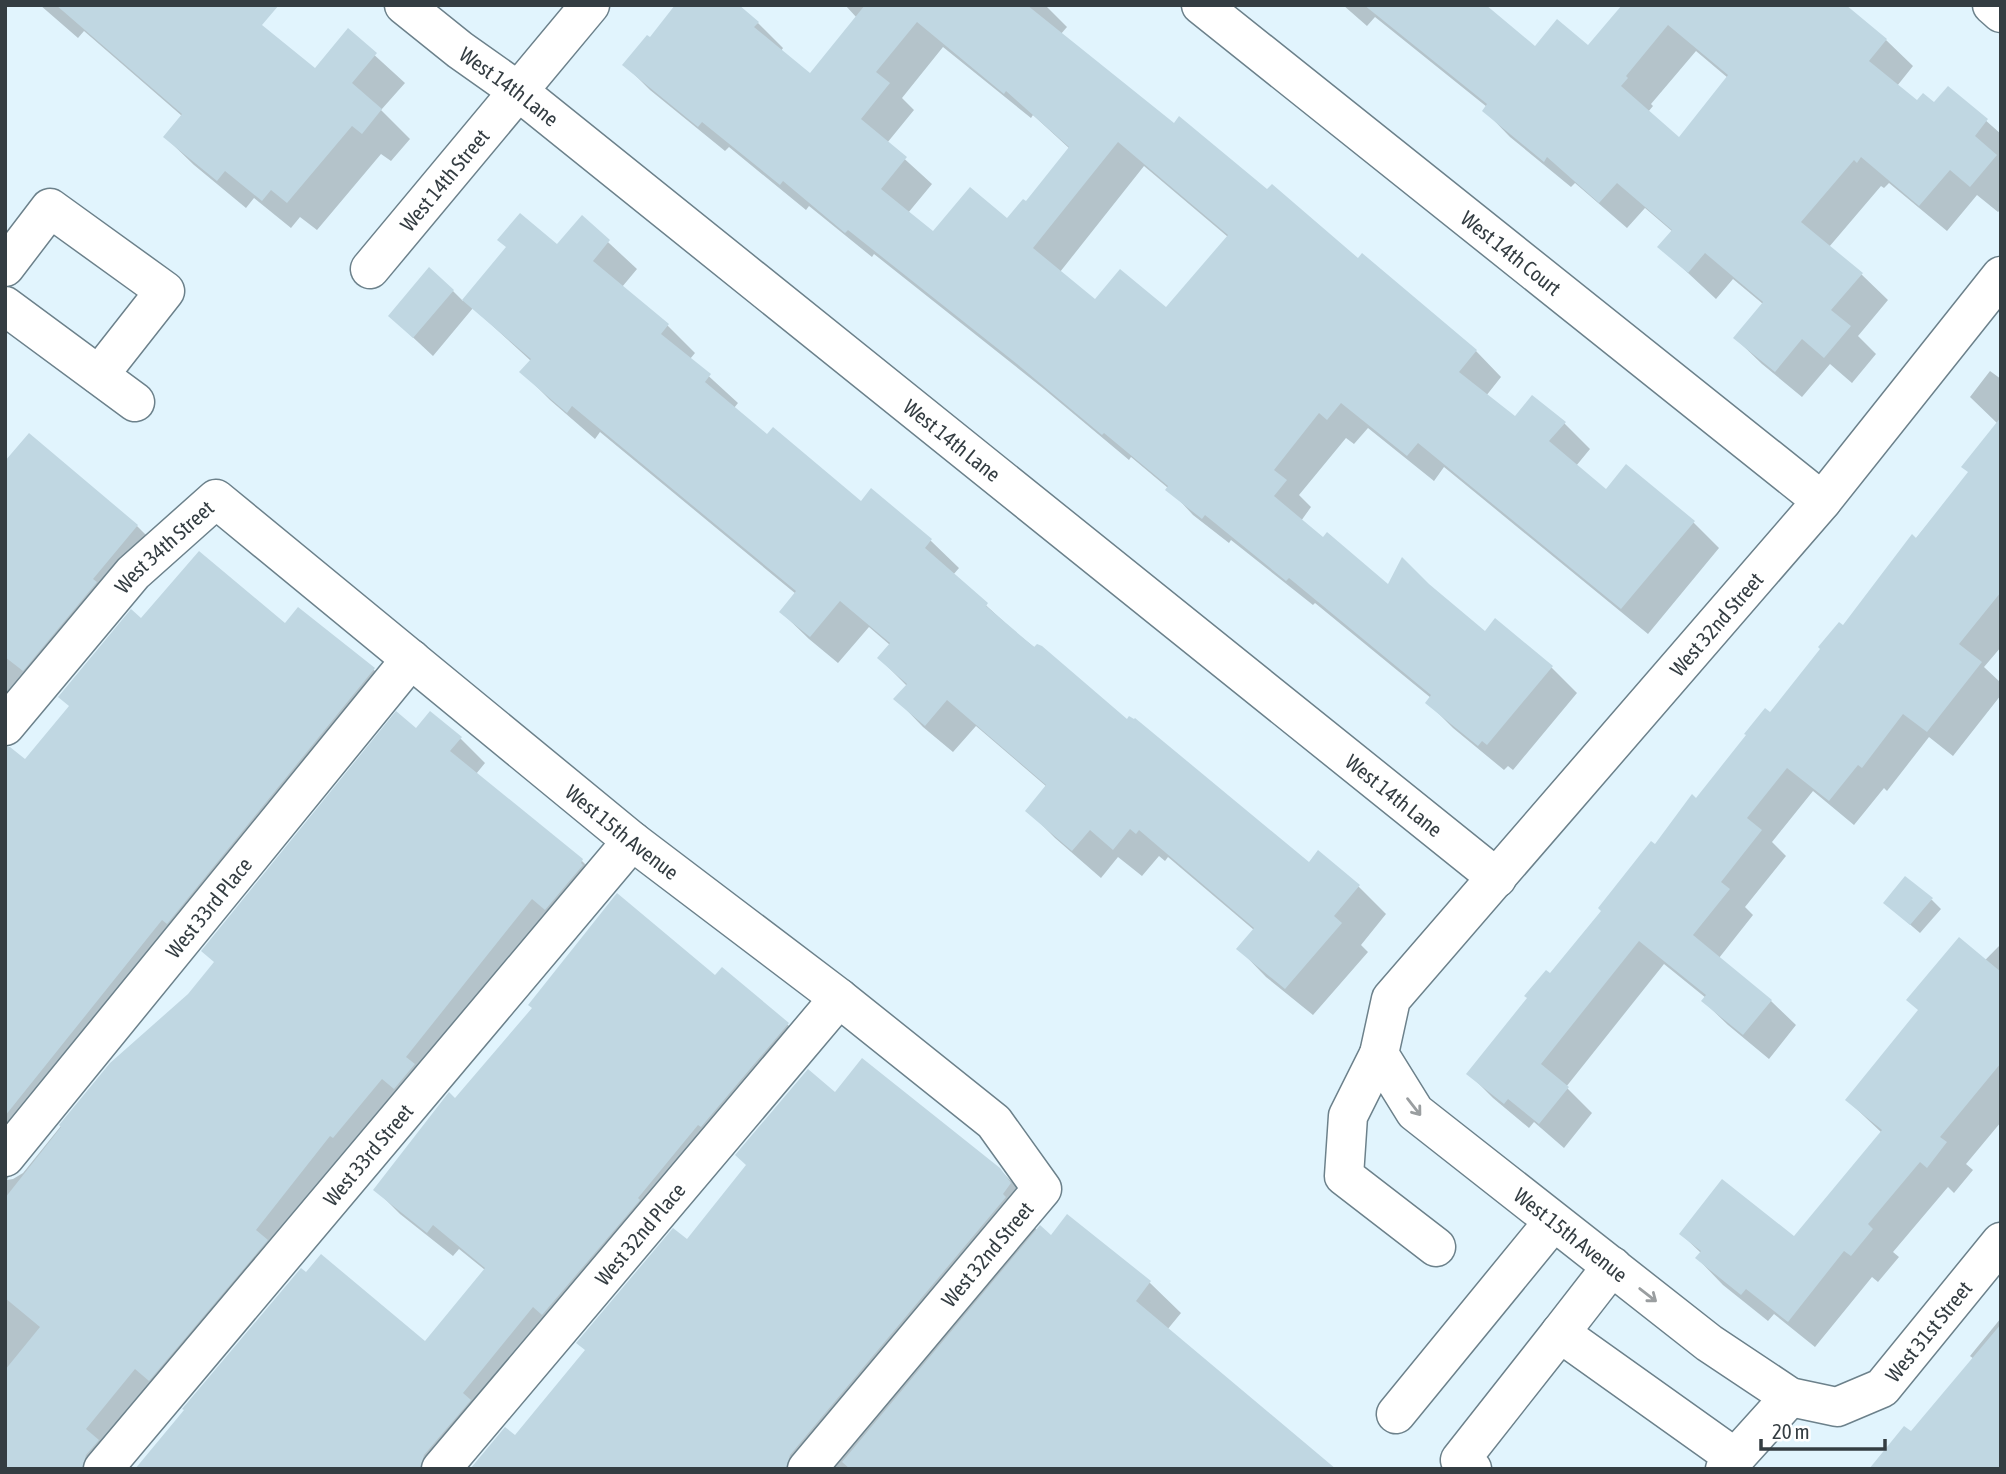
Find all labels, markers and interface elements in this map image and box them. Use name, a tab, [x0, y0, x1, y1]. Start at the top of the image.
street label: West 14th Lane	[455, 42, 563, 131]
street label: West 14th Street	[395, 124, 494, 236]
street label: West 14th Court	[1456, 206, 1566, 300]
street label: West 14th Lane	[899, 394, 1005, 486]
street label: West 34th Street	[110, 495, 218, 598]
street label: West 32nd Street	[1665, 567, 1767, 681]
street label: West 14th Lane	[1341, 749, 1447, 841]
street label: West 15th Avenue	[561, 780, 684, 884]
street label: West 33rd Place	[161, 852, 256, 962]
one-way arrow	[1406, 1097, 1421, 1115]
street label: West 33rd Street	[318, 1099, 417, 1210]
street label: West 32nd Place	[590, 1178, 690, 1290]
street label: West 15th Avenue	[1509, 1183, 1632, 1286]
street label: West 32nd Street	[936, 1197, 1038, 1311]
street label: West 31st Street	[1880, 1276, 1976, 1386]
one-way arrow	[1639, 1287, 1657, 1302]
scale bar	[1761, 1408, 1885, 1452]
text: 20 m	[1772, 1419, 1810, 1443]

